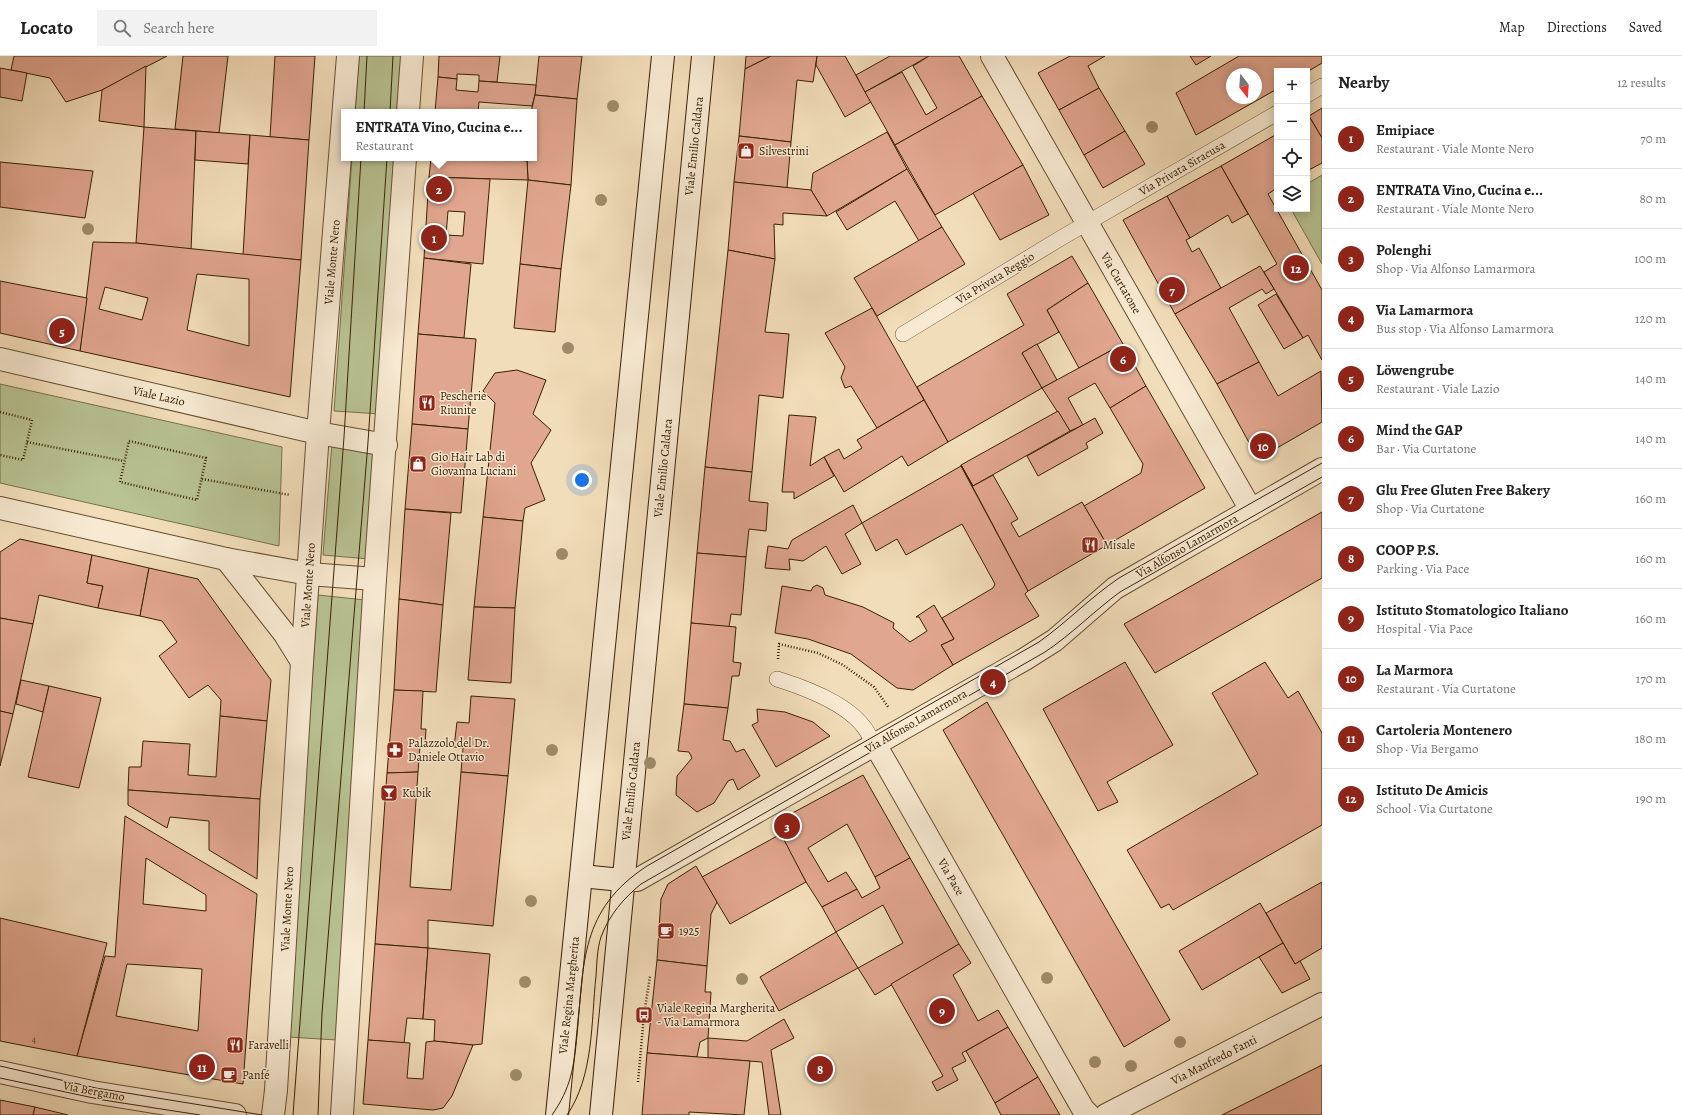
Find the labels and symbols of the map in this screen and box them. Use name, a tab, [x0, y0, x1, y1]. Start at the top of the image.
north arrow	[1226, 68, 1262, 104]
street label: Viale Emilio Caldara	[681, 95, 707, 197]
street label: Via Privata Siracusa	[1135, 137, 1228, 200]
shop icon: Silvestrini	[736, 141, 756, 161]
place label: Silvestrini	[759, 143, 809, 159]
pin: 2	[426, 174, 452, 204]
street label: Viale Monte Nero	[320, 219, 344, 306]
pin: 1	[421, 223, 447, 253]
street label: Via Privata Reggio	[952, 248, 1037, 308]
street label: Via Curtatone	[1097, 249, 1145, 317]
pin: 12	[1283, 253, 1309, 283]
pin: 7	[1159, 275, 1185, 305]
pin: 5	[49, 316, 75, 346]
pin: 6	[1110, 344, 1136, 374]
street label: Viale Lazio	[130, 382, 187, 410]
place label: Pescherie Riunite	[440, 388, 487, 418]
restaurant icon: Pescherie Riunite	[417, 393, 437, 413]
street label: Viale Emilio Caldara	[650, 417, 676, 519]
pin: 10	[1250, 431, 1276, 461]
place label: Gio Hair Lab di Giovanna Luciani	[431, 449, 516, 479]
shop icon: Gio Hair Lab di Giovanna Luciani	[408, 454, 428, 474]
your location	[572, 470, 592, 490]
street label: Via Alfonso Lamarmora	[1132, 510, 1241, 582]
restaurant icon: Misale	[1080, 535, 1100, 555]
place label: Misale	[1103, 537, 1135, 553]
street label: Viale Monte Nero	[297, 542, 319, 629]
pin: 4	[980, 667, 1006, 697]
street label: Via Alfonso Lamarmora	[861, 685, 970, 757]
place label: Palazzolo del Dr. Daniele Ottavio	[408, 735, 490, 765]
pharmacy icon: Palazzolo del Dr. Daniele Ottavio	[385, 740, 405, 760]
street label: Viale Emilio Caldara	[618, 740, 644, 842]
bar icon: Kubik	[379, 783, 399, 803]
place label: Kubik	[402, 785, 431, 801]
pin: 3	[774, 811, 800, 841]
street label: Via Pace	[933, 855, 968, 899]
street label: Viale Monte Nero	[277, 866, 297, 953]
cafe icon: 1925	[656, 921, 676, 941]
place label: 1925	[679, 923, 699, 939]
street label: Viale Regina Margherita	[555, 935, 583, 1056]
pin: 9	[929, 996, 955, 1026]
place label: Viale Regina Margherita - Via Lamarmora	[656, 1000, 776, 1030]
bus stop icon: Viale Regina Margherita - Via Lamarmora	[634, 1005, 654, 1025]
street label: Via Manfredo Fanti	[1168, 1031, 1260, 1089]
house number: 4	[32, 1033, 37, 1046]
restaurant icon: Faravelli	[225, 1035, 245, 1055]
place label: Faravelli	[248, 1037, 289, 1053]
pin: 11	[189, 1052, 215, 1082]
pin: 8	[807, 1054, 833, 1084]
cafe icon: Panfé	[219, 1065, 239, 1085]
place label: Panfé	[242, 1067, 270, 1083]
street label: Via Bergamo	[61, 1077, 126, 1105]

